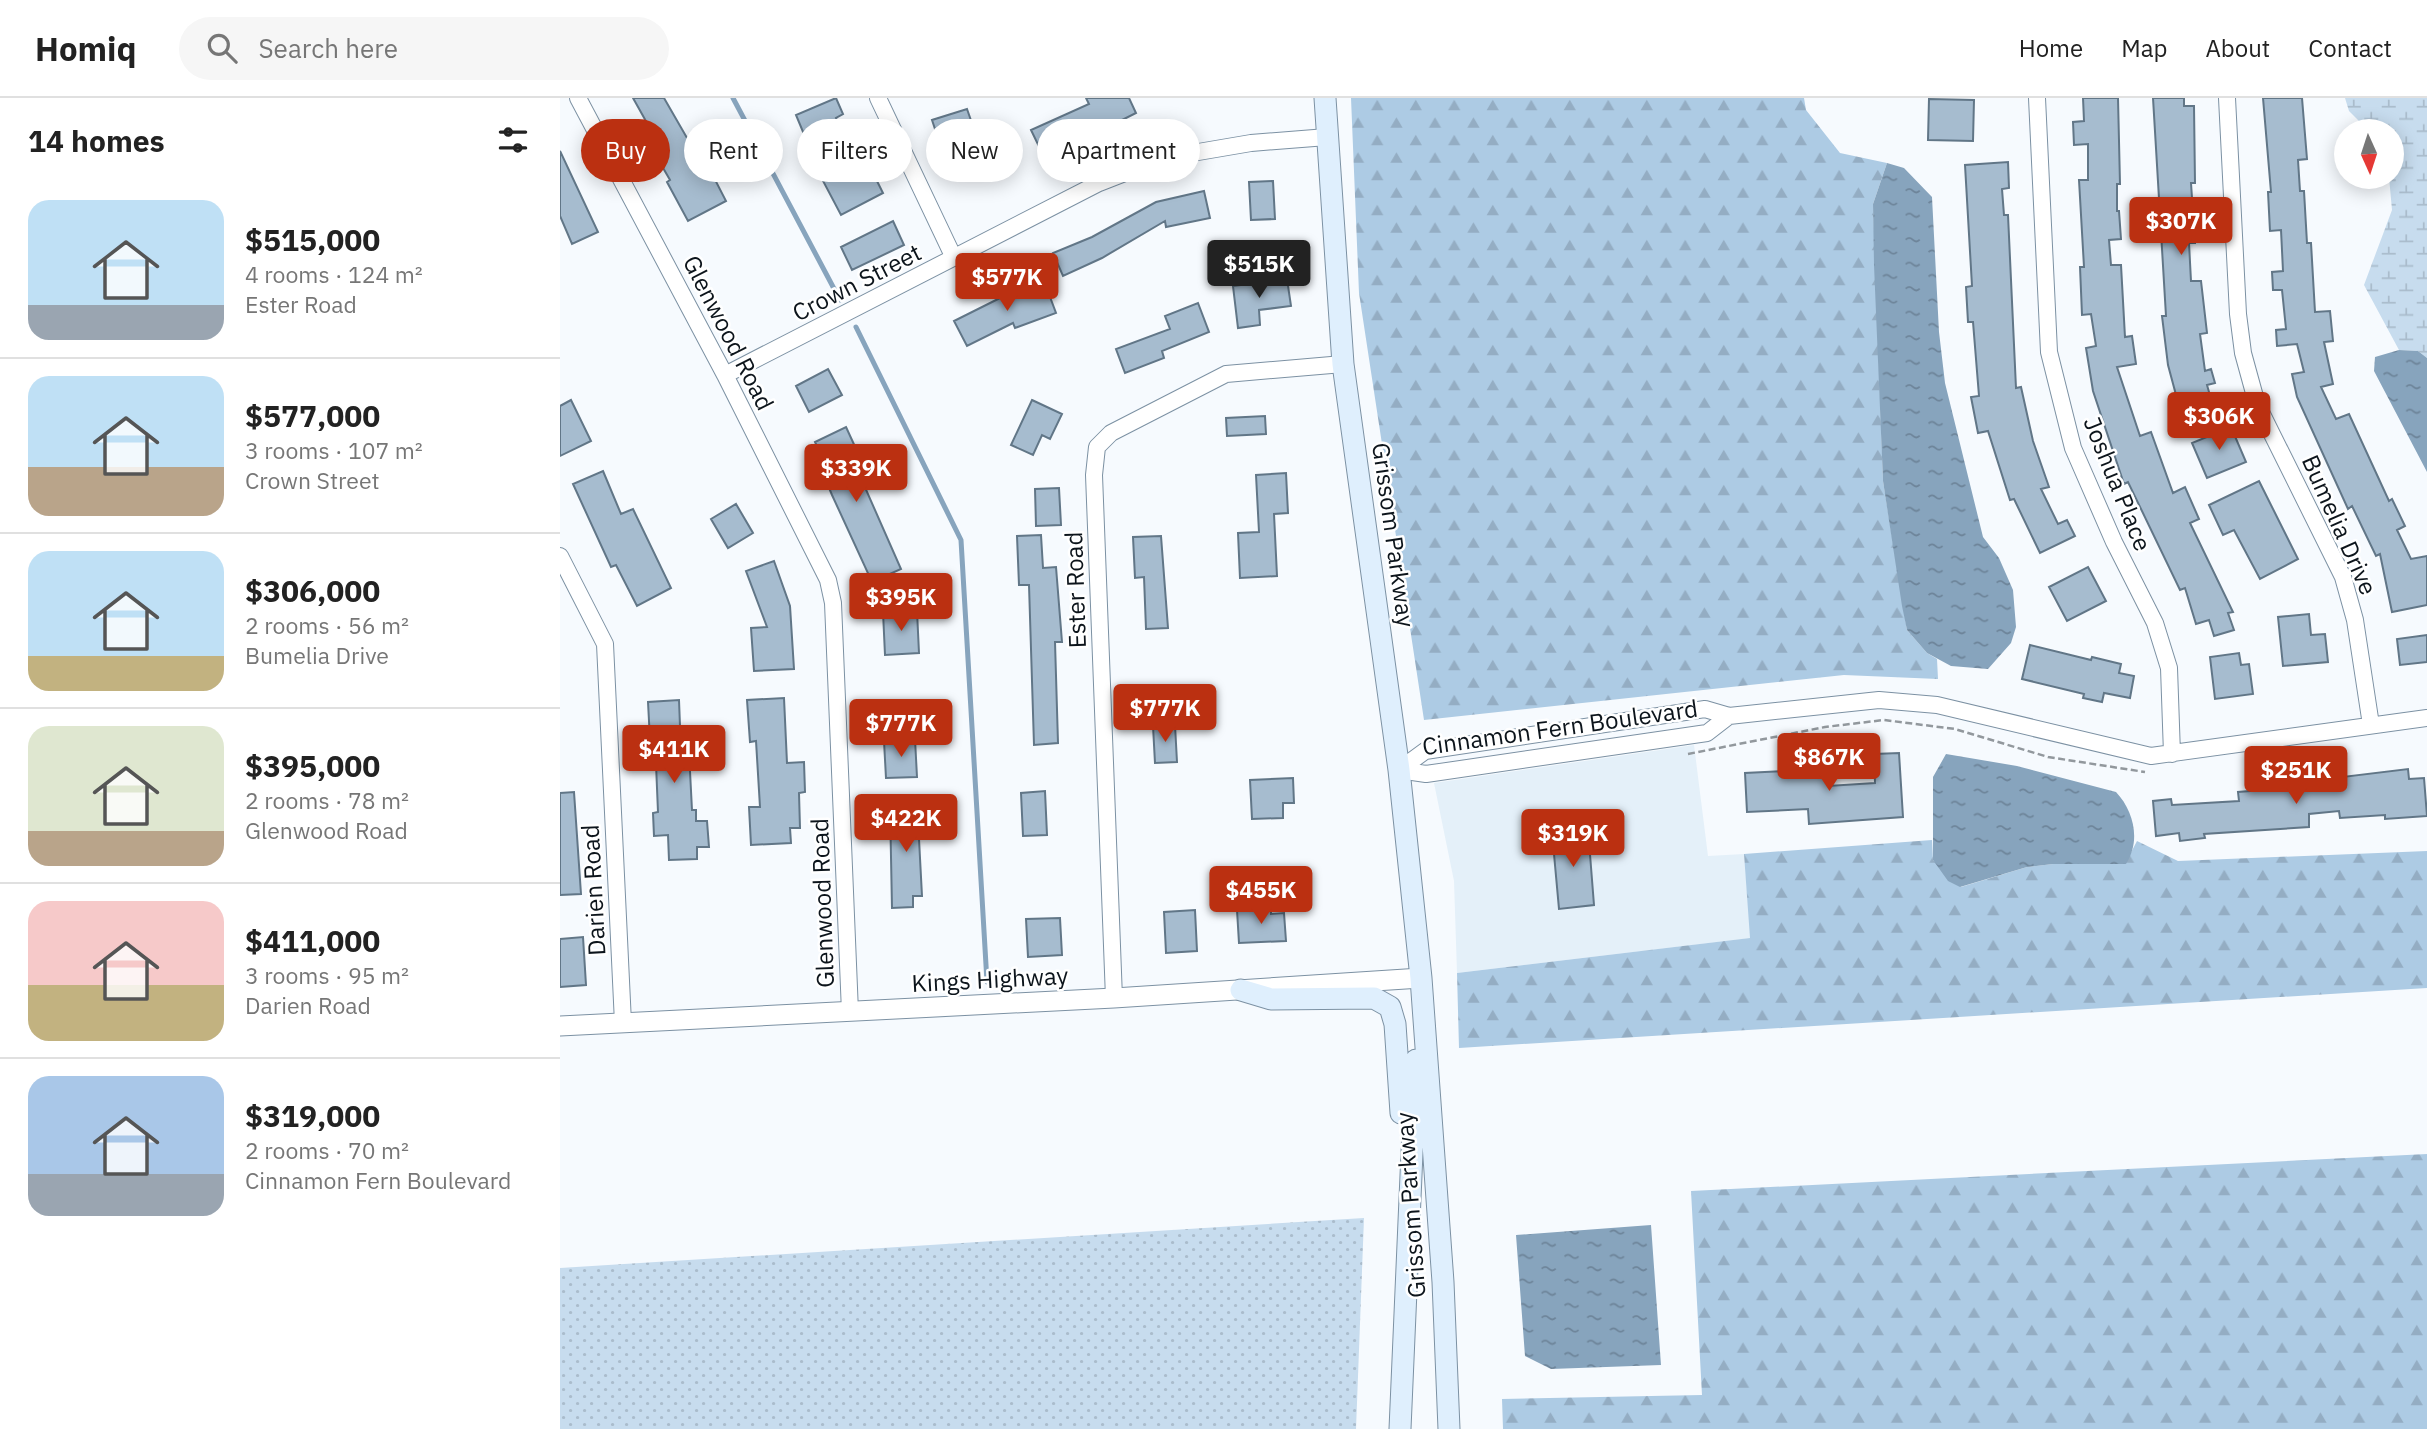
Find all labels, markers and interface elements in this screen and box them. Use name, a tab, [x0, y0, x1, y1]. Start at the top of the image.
search box	[179, 17, 669, 80]
text: Homiq	[35, 27, 137, 70]
icon: search	[203, 29, 241, 67]
text: Search here	[259, 31, 398, 65]
text: Home	[2019, 32, 2083, 64]
text: Map	[2121, 32, 2167, 64]
text: About	[2205, 32, 2270, 64]
text: Contact	[2308, 32, 2392, 64]
chip: Buy	[581, 119, 670, 182]
chip: Rent	[684, 119, 783, 182]
chip: Filters	[797, 119, 912, 182]
chip: New	[926, 119, 1023, 182]
chip: Apartment	[1037, 119, 1200, 182]
north arrow	[2334, 119, 2404, 189]
map controls	[2334, 119, 2404, 189]
text: 14 homes	[28, 121, 165, 160]
icon: filters	[494, 121, 532, 159]
pin: $307K	[2132, 198, 2230, 257]
text: $307K	[2145, 205, 2217, 235]
text: $515,000	[245, 220, 380, 259]
icon: home	[84, 228, 168, 312]
street label: Crown Street	[787, 236, 926, 328]
pin: $515K	[1210, 240, 1308, 300]
text: $515K	[1223, 248, 1295, 278]
street label: Glenwood Road	[676, 250, 782, 415]
pin: $577K	[958, 254, 1056, 313]
text: 4 rooms · 124 m²	[245, 259, 423, 289]
text: $577K	[971, 261, 1043, 291]
text: Ester Road	[245, 289, 357, 319]
pin: $306K	[2170, 392, 2268, 452]
text: $577,000	[245, 396, 380, 435]
text: $306K	[2183, 400, 2255, 430]
icon: home	[84, 404, 168, 488]
street label: Joshua Place	[2076, 412, 2159, 555]
text: 3 rooms · 107 m²	[245, 435, 423, 465]
street label: Grissom Parkway	[1365, 440, 1423, 629]
pin: $339K	[807, 444, 905, 504]
street label: Bumelia Drive	[2295, 449, 2385, 600]
text: $339K	[820, 452, 892, 482]
text: Crown Street	[245, 465, 380, 495]
street label: Ester Road	[1057, 531, 1093, 649]
text: $306,000	[245, 571, 380, 610]
pin: $395K	[852, 574, 950, 633]
icon: home	[84, 579, 168, 663]
text: $395K	[865, 581, 937, 611]
text: 2 rooms · 56 m²	[245, 610, 409, 640]
text: Bumelia Drive	[245, 640, 389, 670]
pin: $777K	[1116, 684, 1214, 744]
text: $777K	[1129, 692, 1201, 722]
street label: Cinnamon Fern Boulevard	[1420, 692, 1700, 762]
pin: $777K	[852, 700, 950, 759]
text: $777K	[865, 707, 937, 737]
pin: $411K	[625, 726, 723, 785]
text: $411K	[638, 733, 710, 763]
pin: $867K	[1780, 734, 1878, 793]
text: $867K	[1793, 741, 1865, 771]
text: $395,000	[245, 746, 380, 785]
pin: $251K	[2247, 746, 2345, 806]
icon: home	[84, 754, 168, 838]
text: $251K	[2260, 754, 2332, 784]
text: 2 rooms · 78 m²	[245, 785, 409, 815]
pin: $422K	[857, 794, 955, 854]
text: $422K	[870, 802, 942, 832]
pin: $319K	[1524, 810, 1622, 869]
text: Glenwood Road	[245, 815, 408, 845]
text: $319K	[1537, 817, 1609, 847]
street label: Glenwood Road	[803, 818, 841, 988]
street label: Darien Road	[574, 824, 612, 956]
pin: $455K	[1212, 866, 1310, 926]
text: $455K	[1225, 874, 1297, 904]
text: $411,000	[245, 921, 380, 960]
icon: home	[84, 929, 168, 1013]
street label: Kings Highway	[911, 959, 1069, 999]
text: 3 rooms · 95 m²	[245, 960, 409, 990]
text: Darien Road	[245, 990, 371, 1020]
text: $319,000	[245, 1096, 380, 1135]
icon: home	[84, 1104, 168, 1188]
street label: Grissom Parkway	[1388, 1111, 1432, 1299]
text: 2 rooms · 70 m²	[245, 1135, 409, 1165]
text: Cinnamon Fern Boulevard	[245, 1165, 511, 1195]

